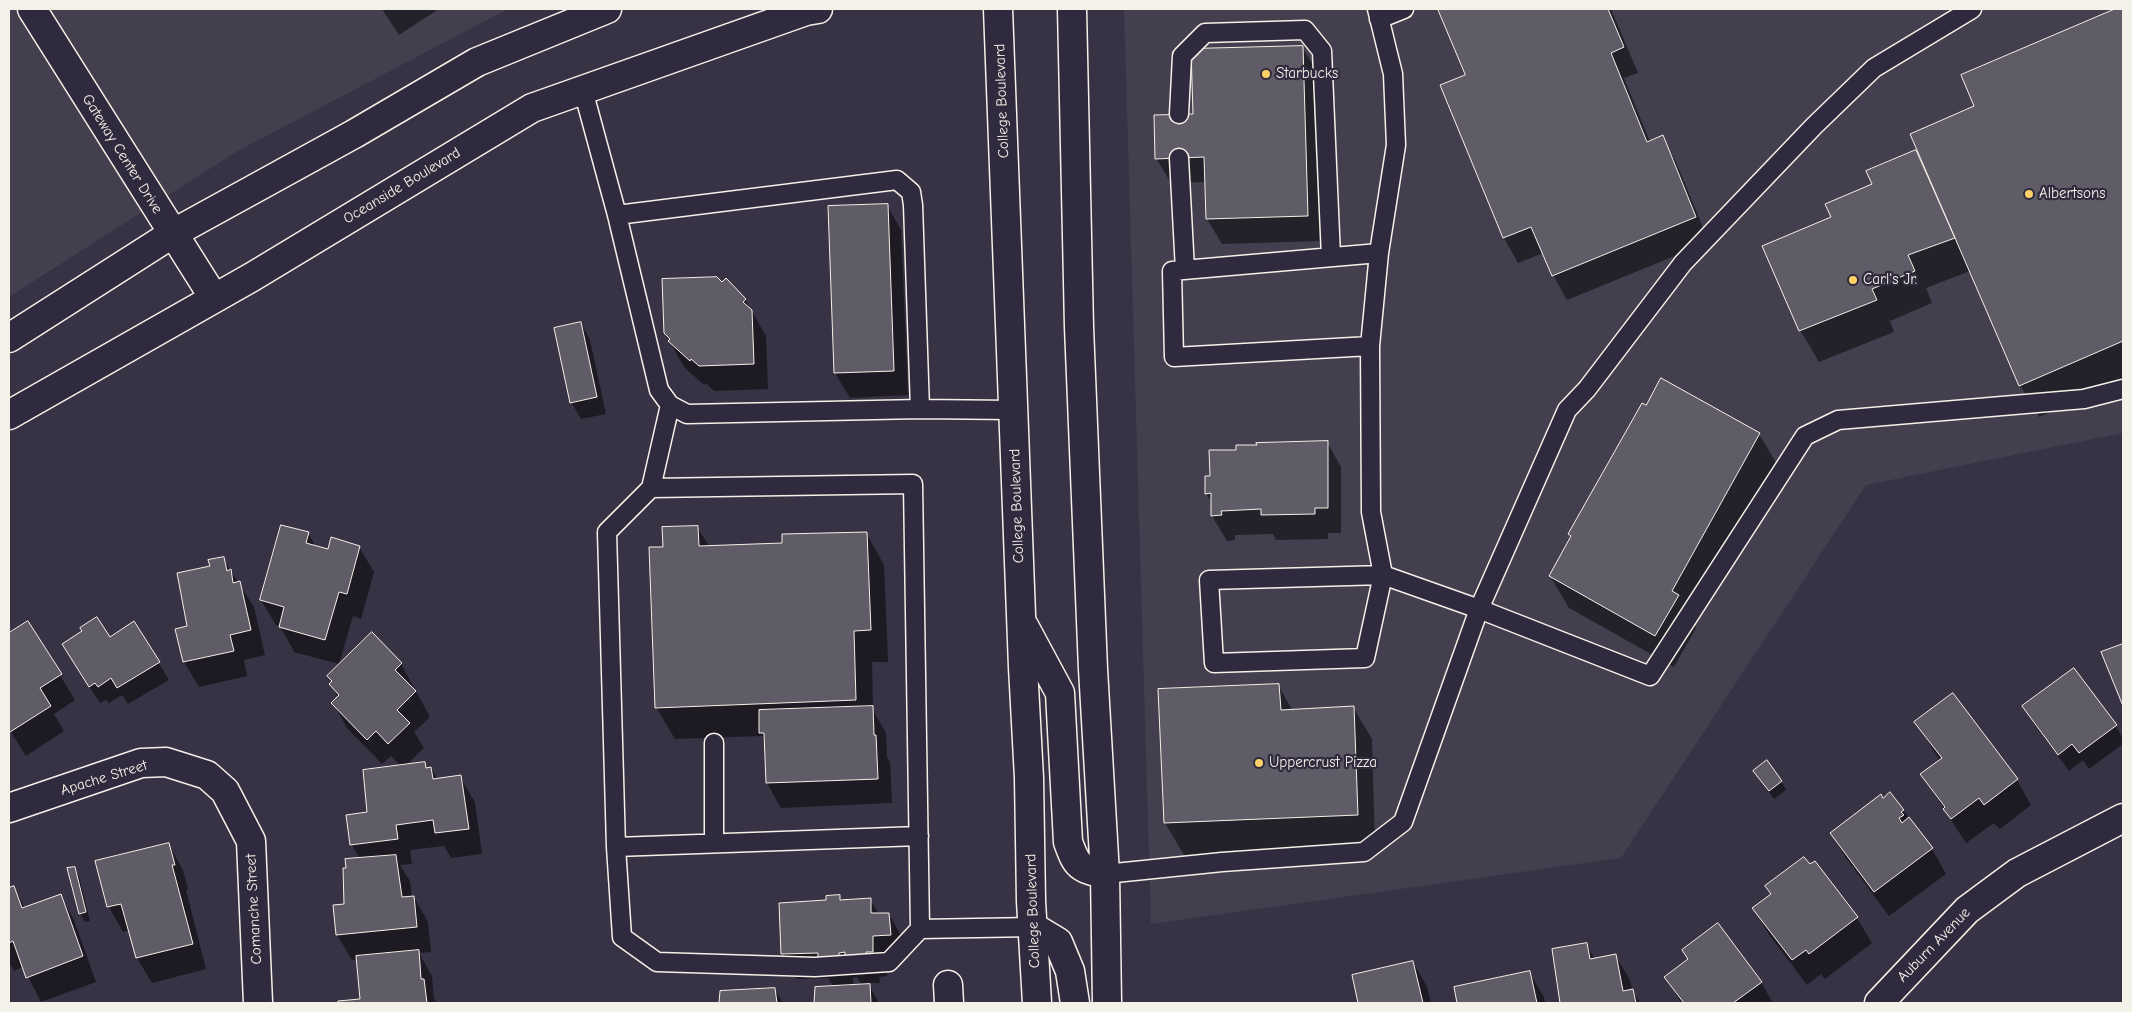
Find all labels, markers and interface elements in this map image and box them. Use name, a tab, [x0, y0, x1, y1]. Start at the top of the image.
street label: College Boulevard	[991, 43, 1013, 159]
place label: Starbucks	[1276, 65, 1338, 83]
marker: Starbucks	[1260, 68, 1272, 80]
street label: Gateway Center Drive	[78, 91, 166, 217]
street label: Oceanside Boulevard	[340, 144, 464, 228]
place label: Albertsons	[2039, 185, 2105, 203]
marker: Albertsons	[2023, 188, 2035, 200]
place label: Carl's Jr.	[1863, 271, 1917, 289]
marker: Carl's Jr.	[1847, 274, 1859, 286]
street label: College Boulevard	[1006, 448, 1028, 564]
place label: Uppercrust Pizza	[1269, 754, 1377, 772]
street label: Apache Street	[58, 756, 150, 800]
marker: Uppercrust Pizza	[1253, 757, 1265, 769]
street label: Comanche Street	[242, 853, 266, 965]
street label: College Boulevard	[1022, 853, 1044, 969]
street label: Auburn Avenue	[1894, 904, 1974, 986]

